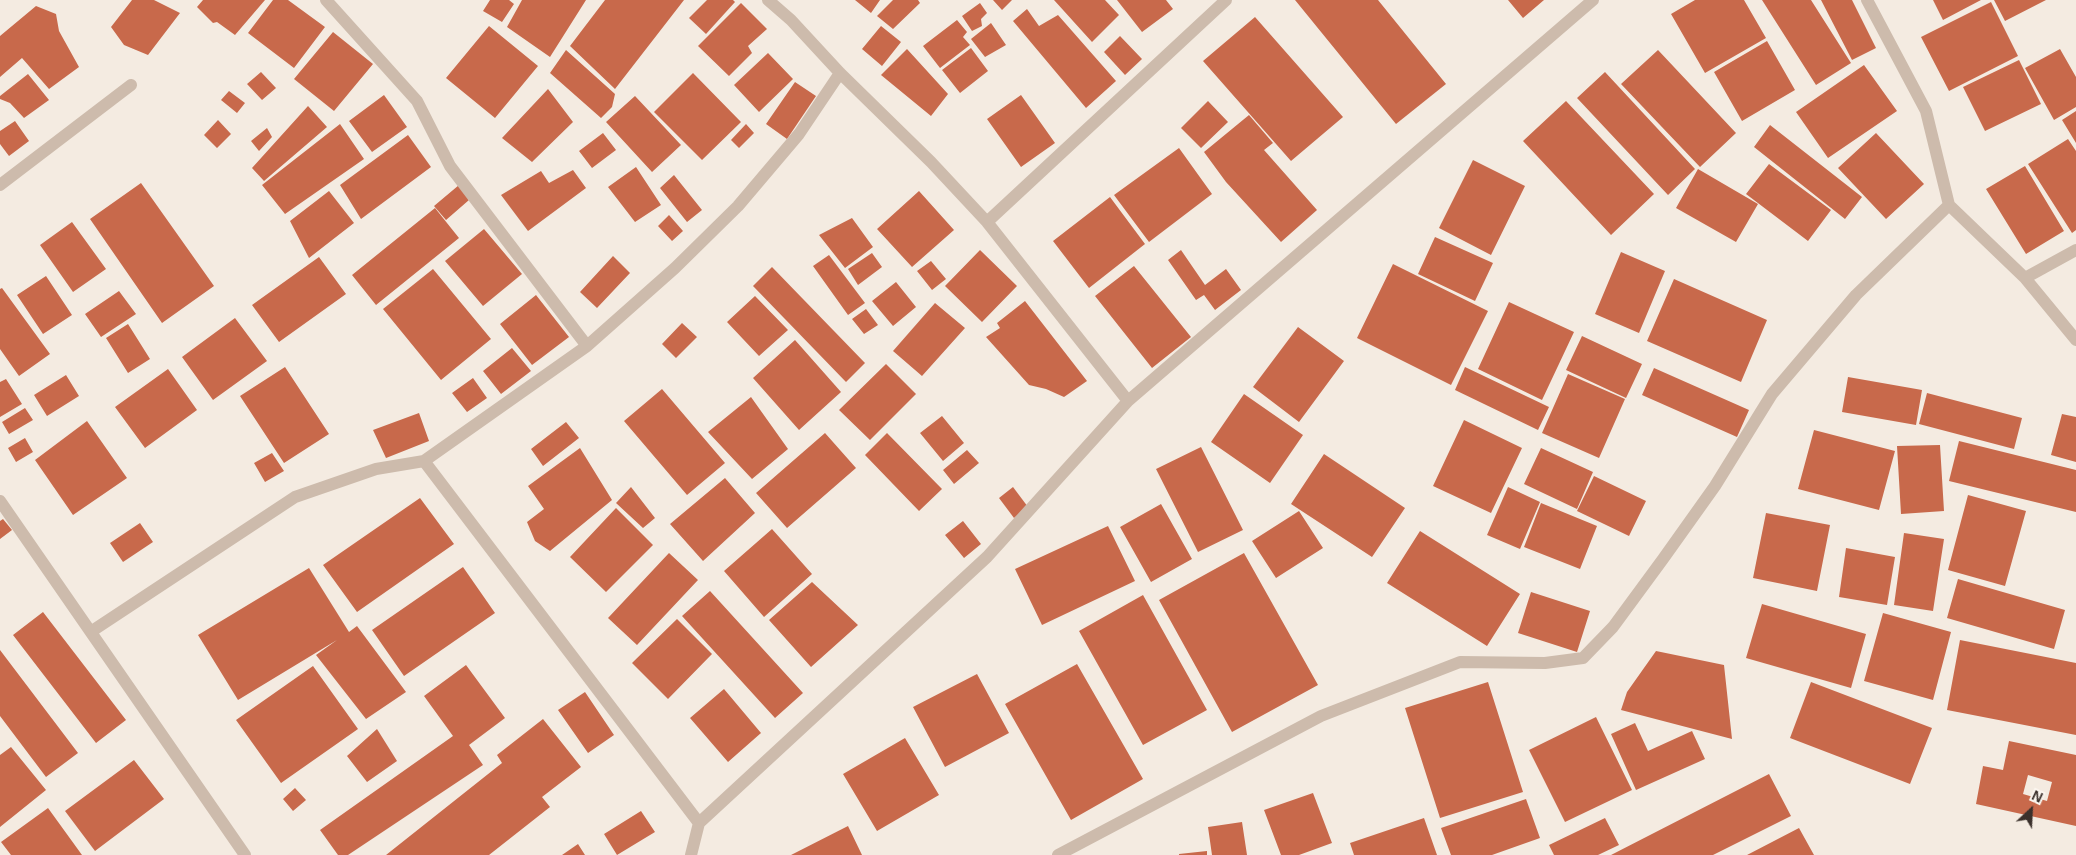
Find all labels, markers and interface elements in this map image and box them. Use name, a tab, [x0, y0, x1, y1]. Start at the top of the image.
north arrow	[2006, 785, 2056, 835]
text: N	[2029, 787, 2045, 806]

